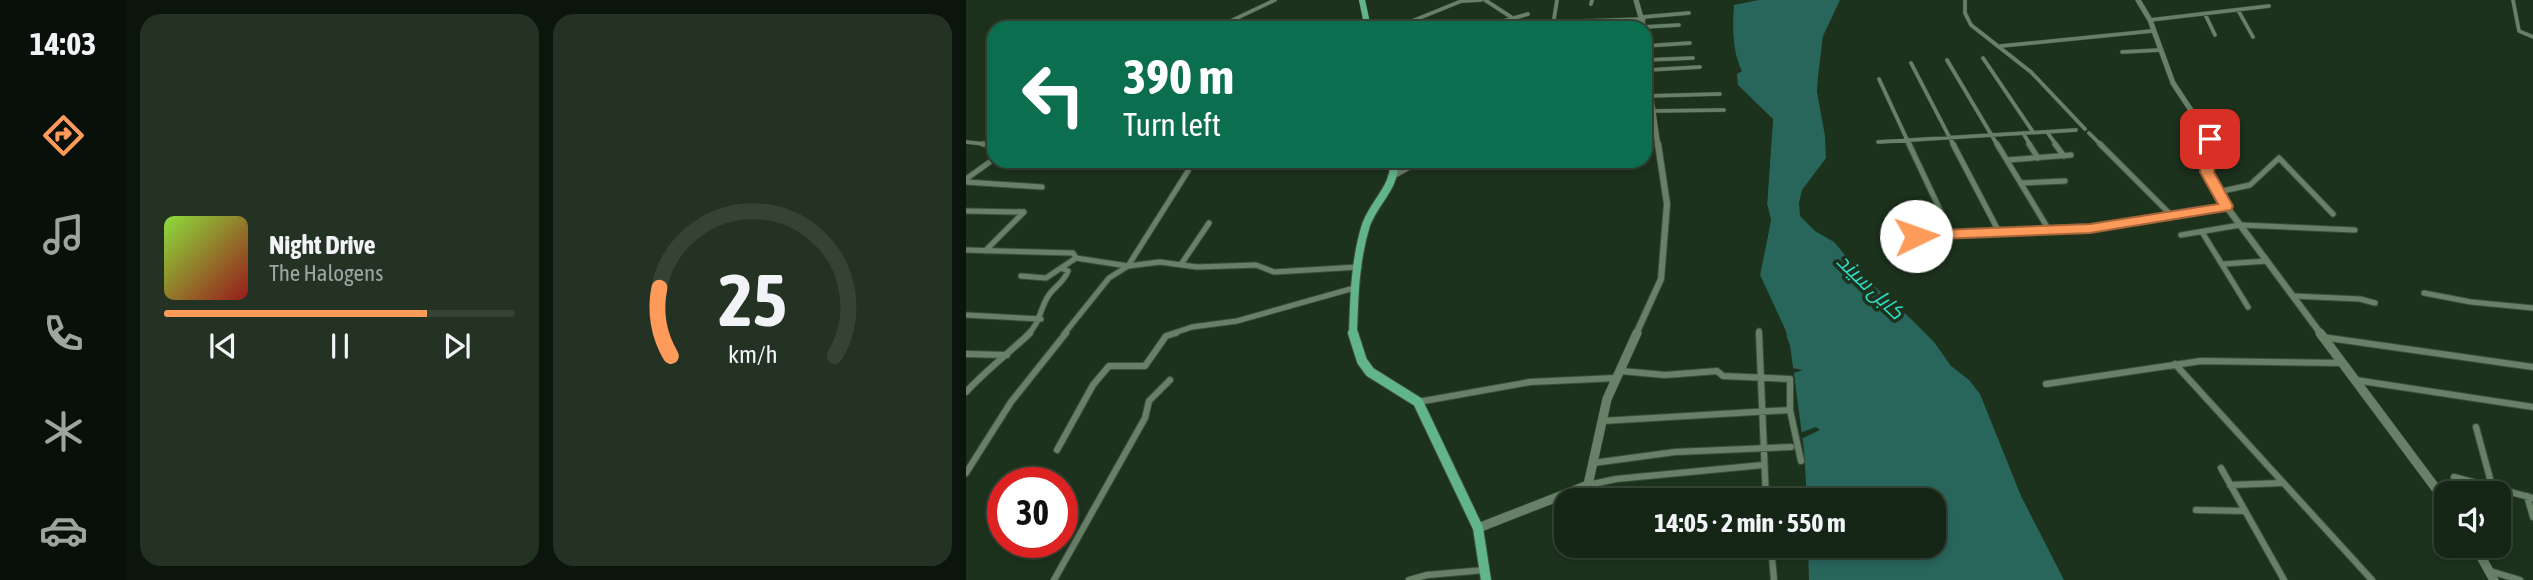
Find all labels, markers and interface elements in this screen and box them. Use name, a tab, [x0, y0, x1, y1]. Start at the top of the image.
text: 14:03	[30, 25, 96, 62]
text: 390 m	[1123, 48, 1234, 104]
icon: left	[1008, 49, 1099, 140]
text: Turn left	[1123, 106, 1221, 143]
pin	[2180, 109, 2240, 169]
icon: directions	[39, 111, 88, 160]
icon: arrive	[2191, 120, 2229, 158]
position arrow	[1879, 199, 1953, 273]
icon: music	[39, 210, 88, 259]
text: Night Drive	[269, 230, 376, 260]
water label: کابل سيند	[1831, 248, 1909, 325]
text: 25	[718, 258, 787, 341]
text: The Halogens	[269, 260, 383, 286]
icon: phone	[39, 309, 88, 358]
icon: previous	[204, 327, 242, 365]
icon: pause	[321, 327, 359, 365]
icon: next	[438, 327, 476, 365]
text: km/h	[728, 340, 777, 368]
icon: climate	[39, 407, 88, 456]
speed limit sign: 30	[987, 467, 1078, 558]
map controls	[2434, 481, 2511, 558]
button: sound	[2434, 481, 2511, 558]
icon: car	[39, 506, 88, 555]
text: 14:05 · 2 min · 550 m	[1654, 508, 1846, 538]

